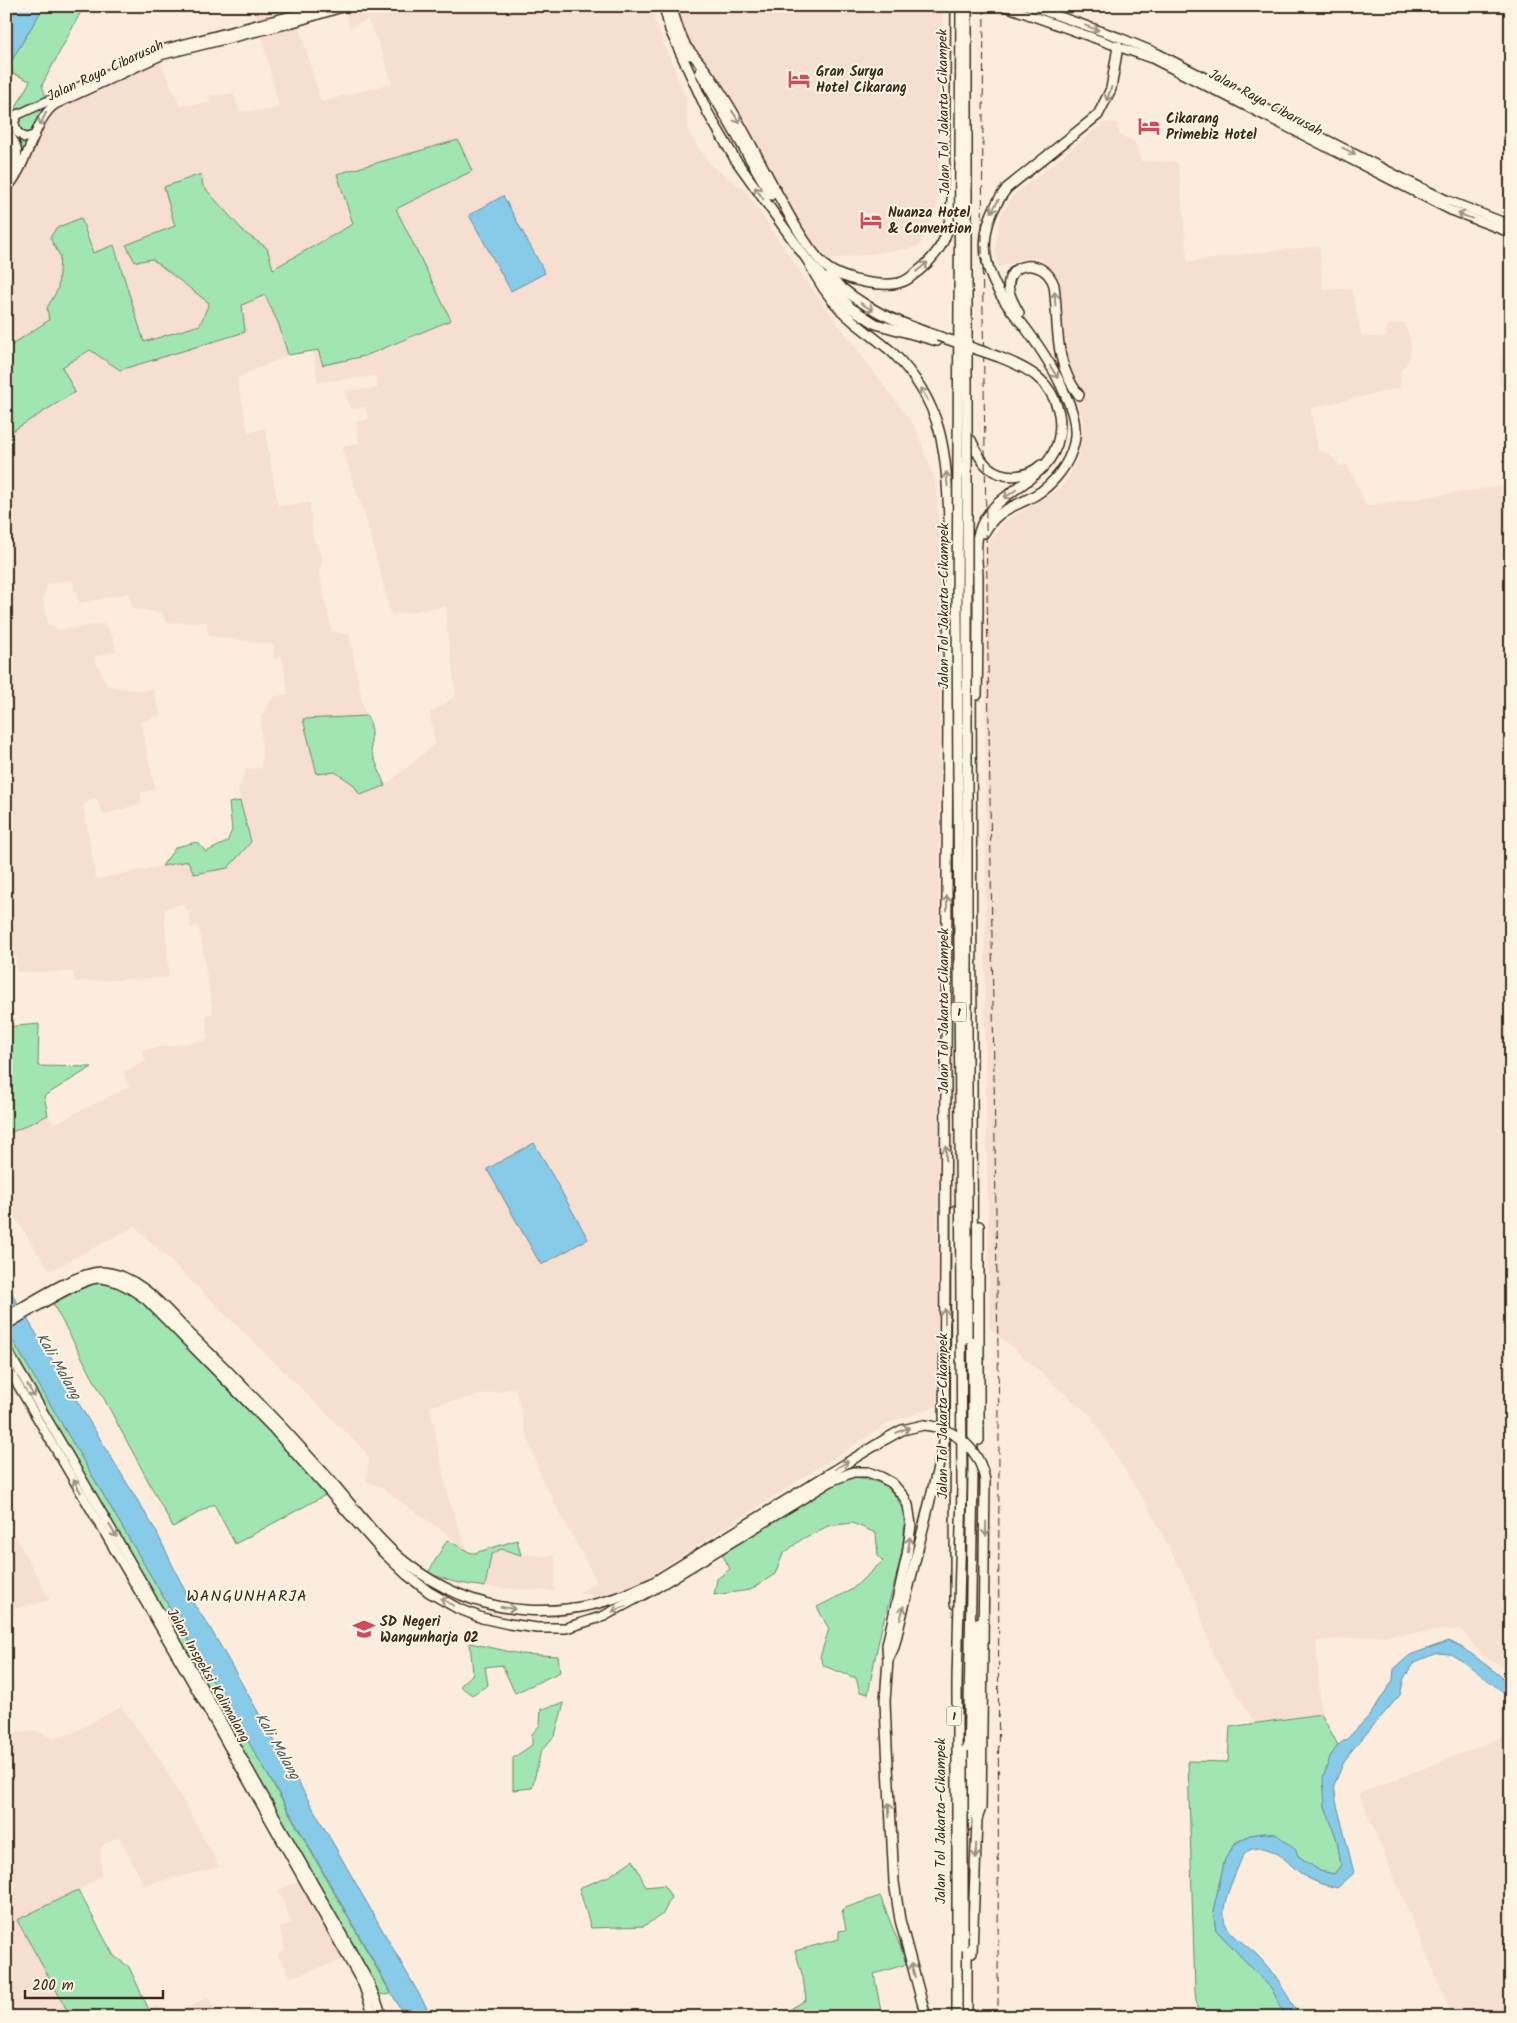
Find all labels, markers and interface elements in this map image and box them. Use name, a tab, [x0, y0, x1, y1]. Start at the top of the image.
one-way arrow	[1084, 24, 1099, 33]
street label: Jalan Tol Jakarta–Cikampek	[932, 28, 956, 195]
street label: Jalan Raya Cibarusah	[43, 34, 167, 108]
place label: Gran Surya Hotel Cikarang	[816, 61, 907, 99]
street label: Jalan Raya Cibarusah	[1204, 63, 1327, 142]
hotel icon: Gran Surya Hotel Cikarang	[786, 66, 812, 92]
one-way arrow	[1103, 85, 1113, 101]
place label: Cikarang Primebiz Hotel	[1166, 108, 1257, 146]
one-way arrow	[731, 110, 741, 124]
one-way arrow	[38, 111, 47, 126]
hotel icon: Cikarang Primebiz Hotel	[1136, 113, 1162, 139]
one-way arrow	[1341, 147, 1356, 156]
one-way arrow	[754, 186, 764, 200]
one-way arrow	[990, 198, 1000, 213]
place label: Nuanza Hotel & Convention	[888, 202, 972, 240]
hotel icon: Nuanza Hotel & Convention	[858, 207, 884, 233]
one-way arrow	[1458, 211, 1473, 220]
one-way arrow	[915, 262, 928, 273]
one-way arrow	[1050, 291, 1059, 307]
one-way arrow	[860, 302, 874, 312]
one-way arrow	[1049, 365, 1059, 379]
one-way arrow	[919, 388, 929, 402]
one-way arrow	[942, 472, 951, 488]
one-way arrow	[1003, 489, 1017, 499]
street label: Jalan Tol Jakarta–Cikampek	[933, 523, 955, 689]
one-way arrow	[942, 896, 952, 912]
street label: Jalan Tol Jakarta–Cikampek	[933, 928, 955, 1094]
road number: 1	[952, 1002, 966, 1022]
one-way arrow	[941, 1146, 951, 1162]
one-way arrow	[940, 1308, 950, 1324]
water label: Kali Malang	[29, 1329, 87, 1405]
street label: Jalan Tol Jakarta–Cikampek	[932, 1333, 954, 1499]
one-way arrow	[26, 1383, 36, 1397]
one-way arrow	[895, 1425, 910, 1435]
one-way arrow	[835, 1460, 849, 1470]
one-way arrow	[72, 1480, 82, 1494]
one-way arrow	[981, 1521, 991, 1537]
one-way arrow	[108, 1523, 118, 1537]
one-way arrow	[904, 1536, 914, 1552]
district label: WANGUNHARJA	[186, 1584, 308, 1609]
one-way arrow	[440, 1597, 455, 1607]
one-way arrow	[500, 1603, 516, 1613]
street label: Jalan Inspeksi Kalimalang	[161, 1604, 256, 1747]
one-way arrow	[612, 1605, 627, 1614]
one-way arrow	[898, 1606, 907, 1622]
place label: SD Negeri Wangunharja 02	[380, 1611, 479, 1649]
school or university icon: SD Negeri Wangunharja 02	[351, 1616, 377, 1642]
road number: 1	[946, 1706, 962, 1725]
water label: Kali Malang	[248, 1709, 306, 1785]
street label: Jalan Tol Jakarta–Cikampek	[930, 1738, 952, 1904]
one-way arrow	[884, 1802, 894, 1818]
one-way arrow	[972, 1843, 981, 1859]
one-way arrow	[907, 1962, 917, 1978]
scale bar	[25, 1968, 162, 2000]
text: 200 m	[32, 1974, 74, 1998]

